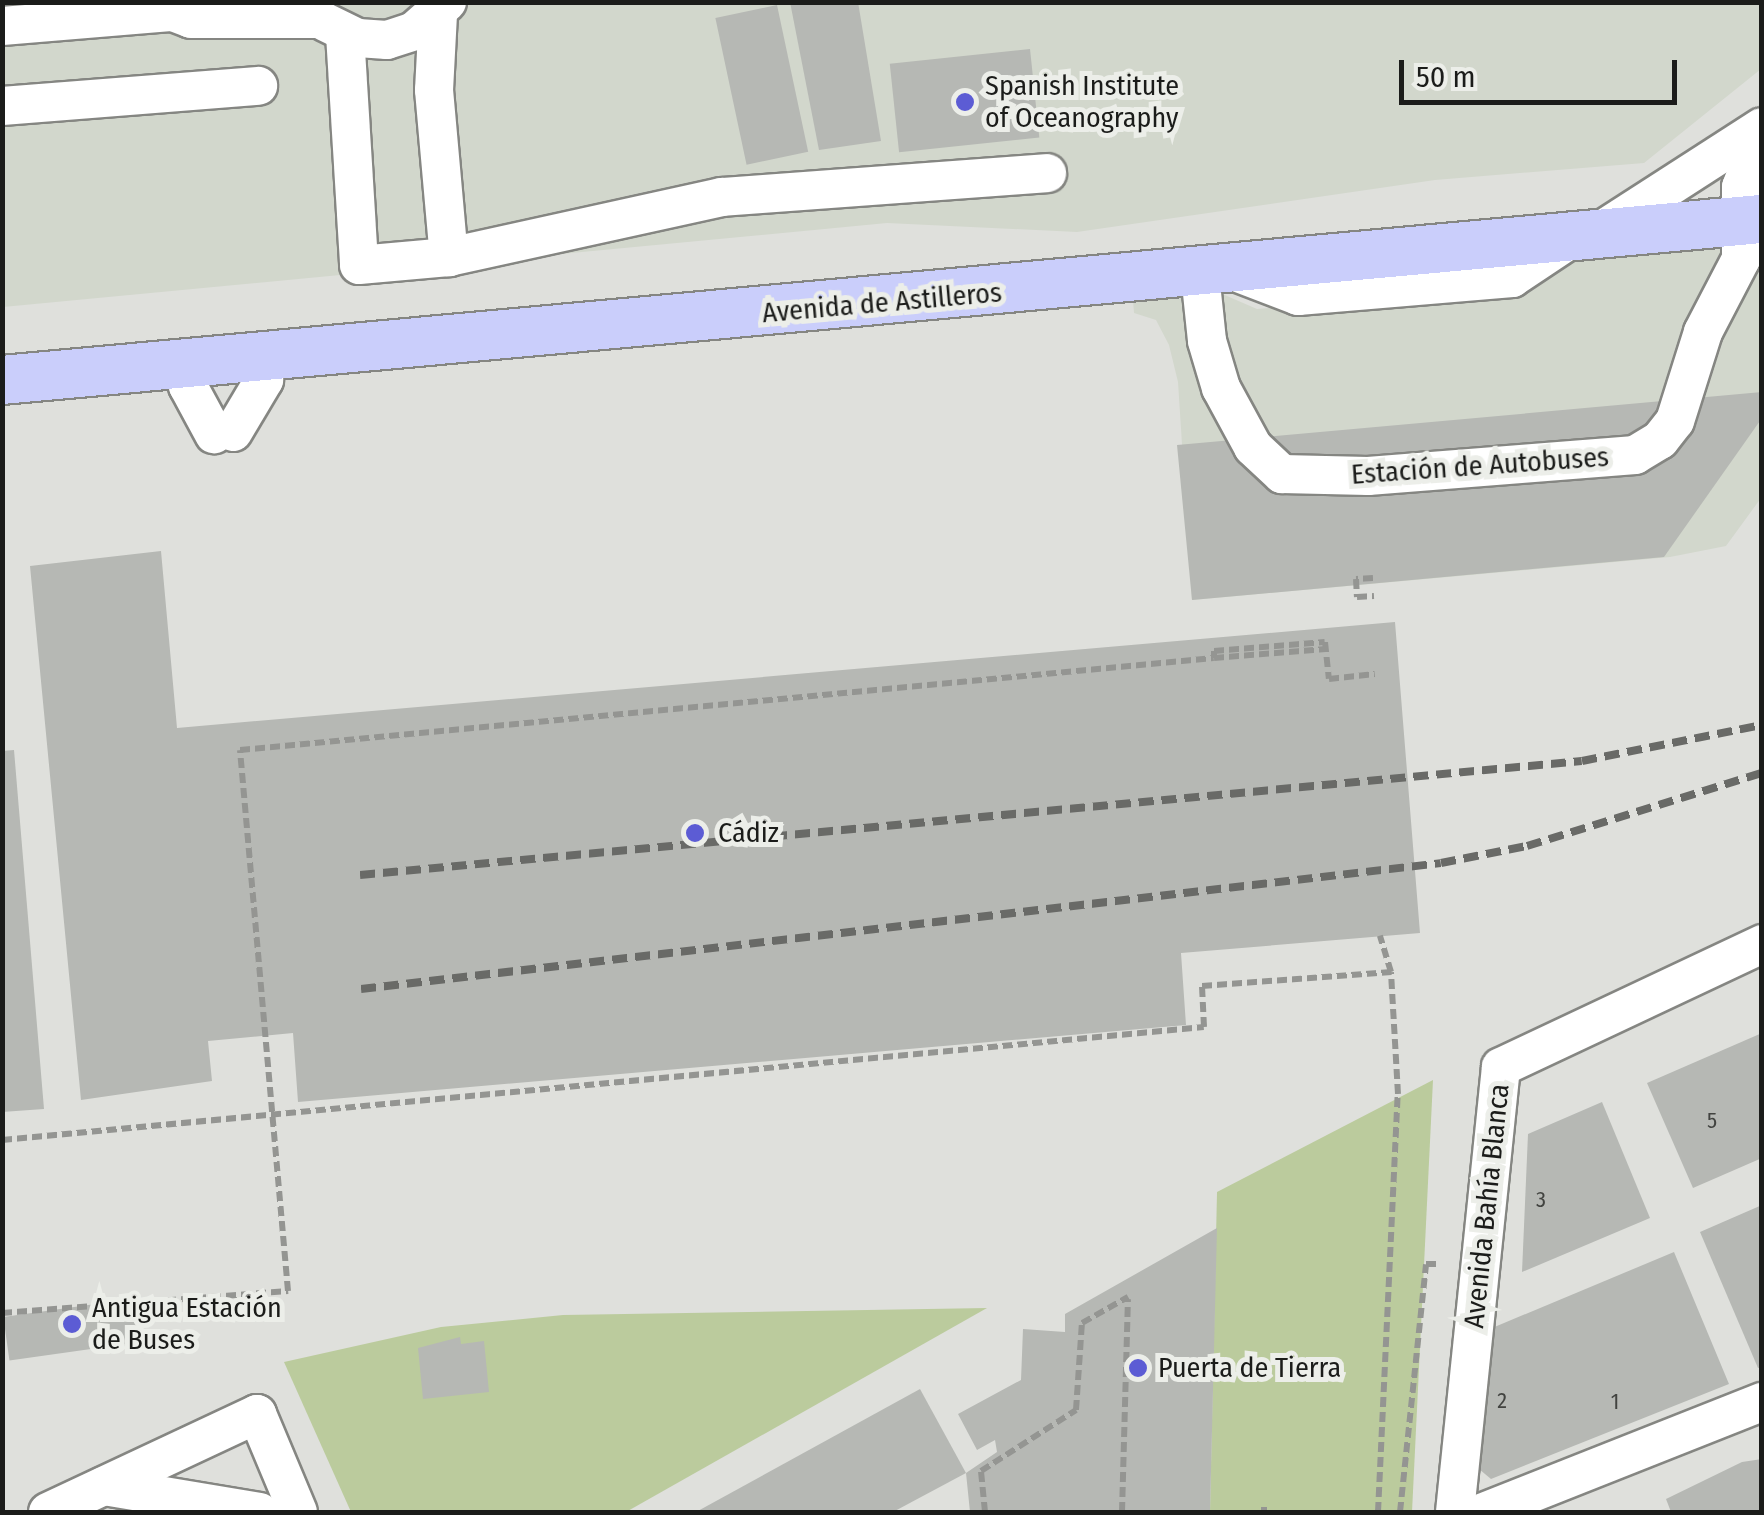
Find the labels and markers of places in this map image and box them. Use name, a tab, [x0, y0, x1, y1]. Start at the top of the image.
place label: Spanish Institute of Oceanography	[985, 69, 1179, 135]
marker: Spanish Institute of Oceanography	[954, 91, 976, 113]
place label: Cádiz	[718, 816, 779, 850]
marker: Cádiz	[682, 820, 708, 846]
place label: Antigua Estación de Buses	[92, 1291, 282, 1357]
marker: Antigua Estación de Buses	[61, 1313, 83, 1335]
place label: Puerta de Tierra	[1158, 1351, 1341, 1385]
marker: Puerta de Tierra	[1127, 1357, 1149, 1379]

